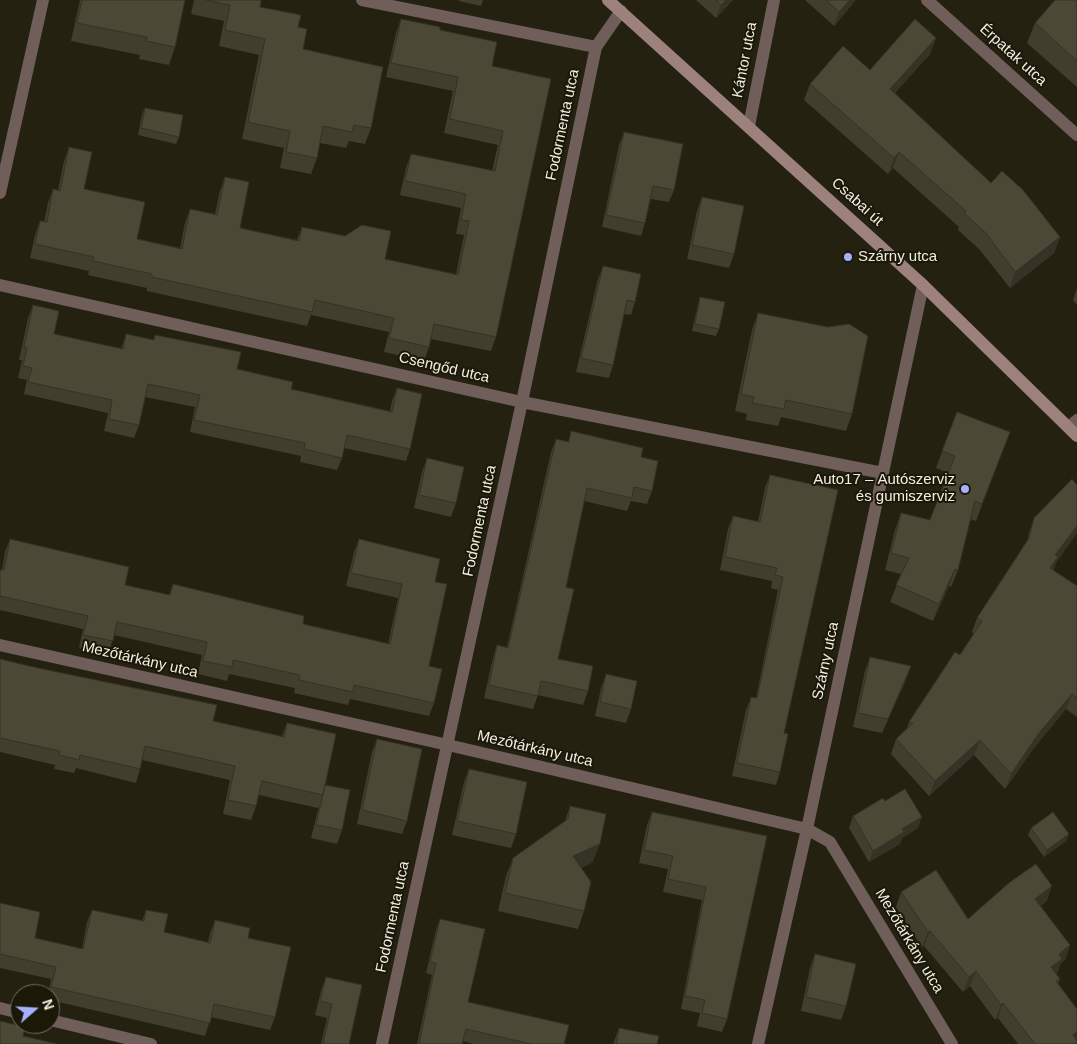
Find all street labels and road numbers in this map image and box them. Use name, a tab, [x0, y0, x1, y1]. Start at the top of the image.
street label: Érpatak utca	[976, 20, 1050, 90]
street label: Kántor utca	[729, 21, 761, 99]
street label: Fodormenta utca	[542, 68, 584, 182]
street label: Csabai út	[827, 174, 887, 230]
street label: Csengőd utca	[397, 349, 491, 387]
street label: Fodormenta utca	[459, 464, 501, 578]
street label: Szárny utca	[809, 620, 843, 702]
street label: Mezőtárkány utca	[80, 638, 200, 682]
street label: Mezőtárkány utca	[475, 727, 595, 771]
street label: Fodormenta utca	[372, 860, 414, 974]
street label: Mezőtárkány utca	[871, 886, 947, 996]

